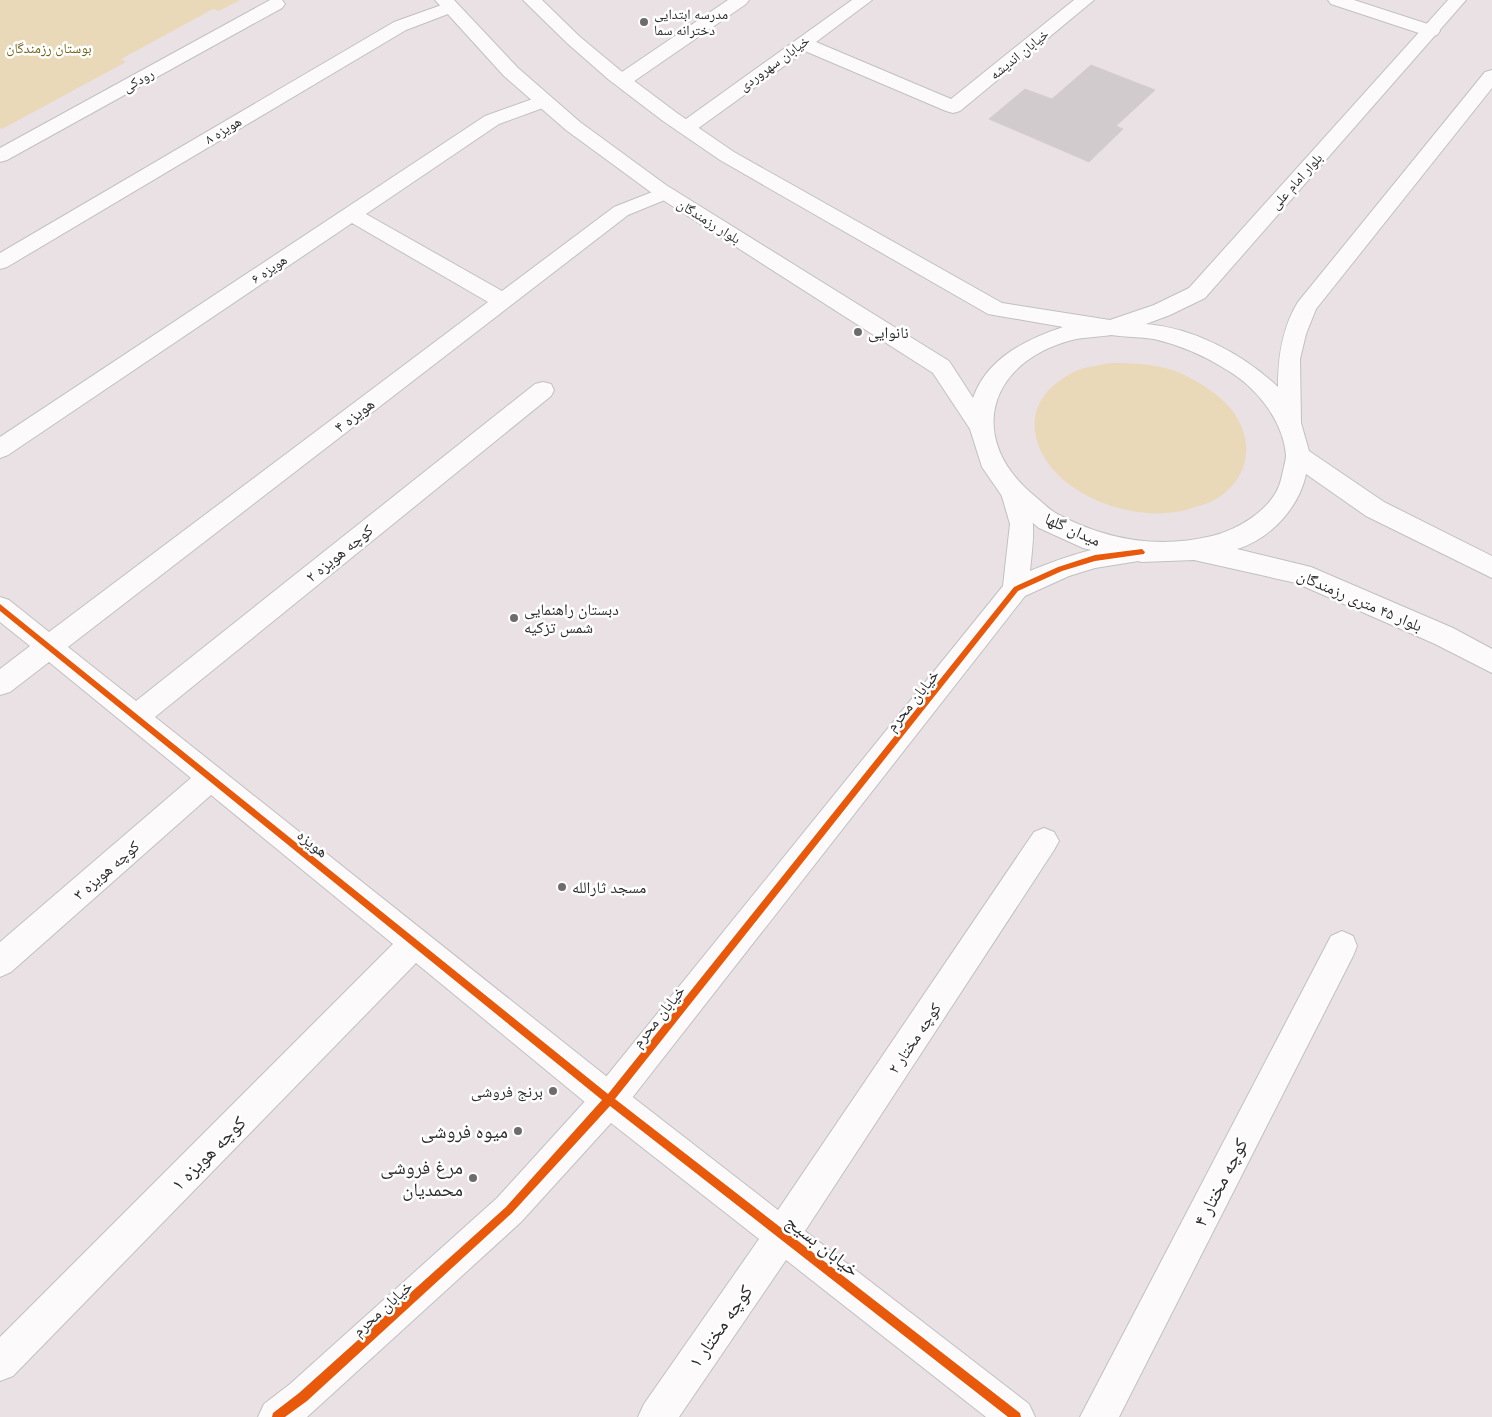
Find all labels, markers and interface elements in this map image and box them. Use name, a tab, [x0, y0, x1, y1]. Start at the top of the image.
place label: مدرسه ابتدایی دخترانه سما	[654, 5, 728, 39]
marker: مدرسه ابتدایی دخترانه سما	[638, 16, 650, 28]
street label: خیابان اندیشه	[986, 25, 1052, 83]
street label: خیابان سهروردی	[735, 31, 813, 95]
park label: بوستان رزمندگان	[6, 39, 92, 57]
street label: رودکی	[119, 64, 157, 96]
street label: هویزه ۸	[201, 112, 245, 148]
street label: بلوار امام على	[1266, 149, 1327, 214]
street label: بلوار رزمندگان	[674, 194, 744, 248]
street label: هویزه ۶	[247, 250, 291, 288]
place label: نانوایی	[868, 322, 909, 343]
marker: نانوایی	[852, 326, 864, 338]
street label: هویزه ۴	[330, 393, 379, 437]
street label: میدان گلها	[1042, 508, 1104, 551]
street label: کوچه هویزه ۲	[301, 520, 378, 587]
street label: بلوار ۴۵ متری رزمندگان	[1294, 565, 1426, 636]
place label: دبستان راهنمایی شمس تزکیه	[524, 599, 619, 638]
marker: دبستان راهنمایی شمس تزکیه	[508, 612, 520, 624]
street label: خیابان محرم	[881, 665, 944, 736]
street label: هویزه	[293, 824, 333, 862]
street label: کوچه هویزه ۳	[69, 836, 144, 905]
place label: مسجد ثارالله	[572, 877, 646, 898]
marker: مسجد ثارالله	[556, 881, 568, 893]
street label: خیابان محرم	[627, 981, 690, 1052]
street label: کوچه مختار ۲	[883, 999, 946, 1078]
place label: برنج فروشی	[471, 1081, 543, 1102]
marker: برنج فروشی	[547, 1085, 559, 1097]
street label: کوچه هویزه ۱	[165, 1110, 251, 1196]
place label: میوه فروشی	[421, 1119, 508, 1144]
marker: میوه فروشی	[512, 1125, 524, 1137]
street label: کوچه مختار ۴	[1188, 1134, 1253, 1231]
place label: مرغ فروشی محمدیان	[380, 1155, 463, 1202]
marker: مرغ فروشی محمدیان	[467, 1172, 479, 1184]
street label: خیابان بسیج	[781, 1209, 865, 1282]
street label: خیابان محرم	[348, 1276, 417, 1341]
street label: کوچه مختار ۱	[683, 1280, 758, 1373]

